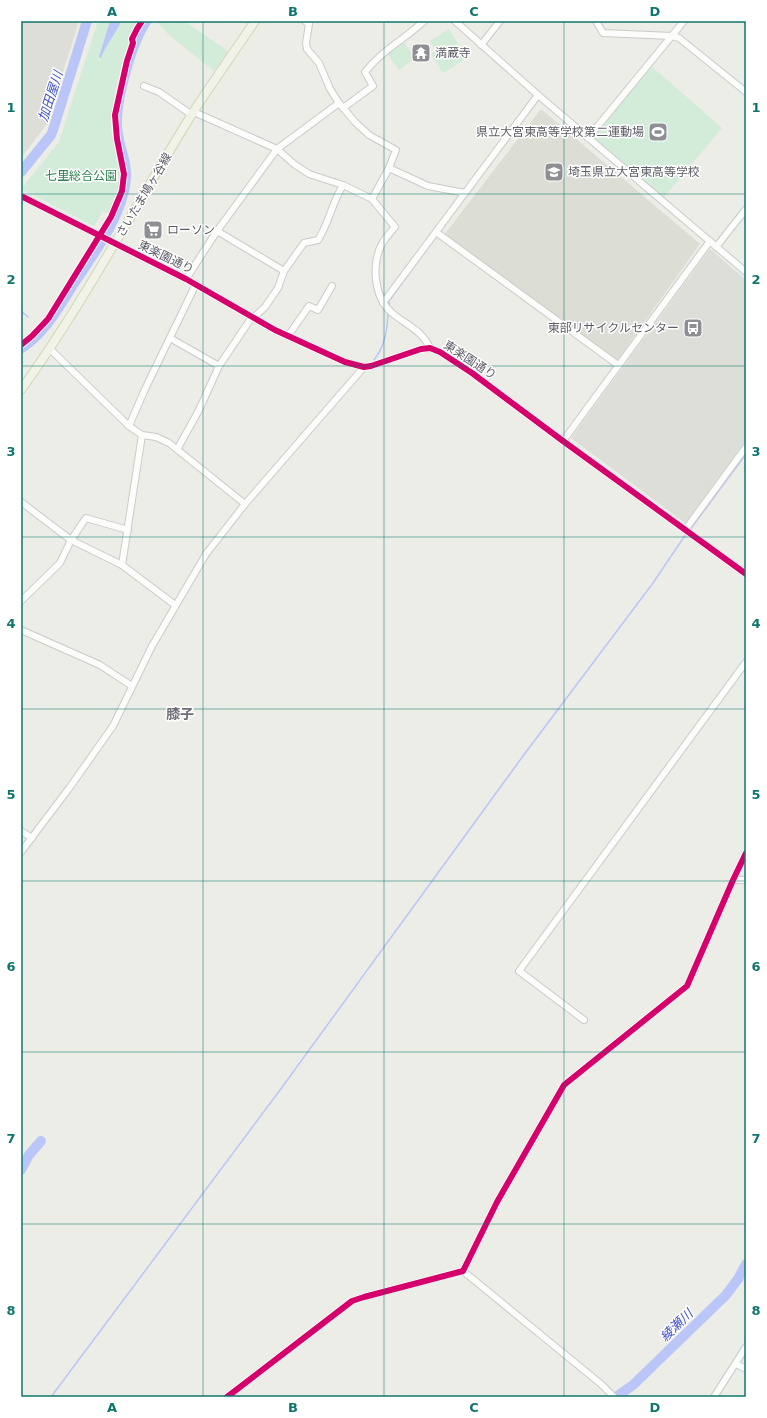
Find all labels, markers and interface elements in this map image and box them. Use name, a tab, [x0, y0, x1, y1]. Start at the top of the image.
text: A	[107, 4, 117, 19]
text: B	[288, 4, 298, 19]
text: C	[469, 4, 479, 19]
text: D	[650, 4, 661, 19]
temple icon: 満蔵寺	[410, 42, 432, 64]
place label: 満蔵寺	[435, 46, 471, 60]
water label: 加田屋川	[35, 67, 66, 123]
text: 1	[6, 100, 16, 115]
text: 1	[751, 100, 761, 115]
sports icon: 県立大宮東高等学校第二運動場	[647, 121, 669, 143]
place label: 県立大宮東高等学校第二運動場	[476, 125, 644, 139]
street label: さいたま鳩ヶ谷線	[113, 150, 175, 240]
school or university icon: 埼玉県立大宮東高等学校	[543, 161, 565, 183]
place label: 埼玉県立大宮東高等学校	[568, 165, 700, 179]
park label: 七里総合公園	[45, 169, 117, 183]
supermarket icon: ローソン	[142, 219, 164, 241]
place label: ローソン	[167, 223, 215, 237]
street label: 東楽園通り	[136, 238, 196, 276]
text: 2	[6, 272, 16, 287]
text: 2	[751, 272, 761, 287]
bus stop icon: 東部リサイクルセンター	[682, 317, 704, 339]
place label: 東部リサイクルセンター	[548, 321, 679, 335]
street label: 東楽園通り	[441, 338, 499, 382]
text: 3	[6, 444, 16, 459]
text: 3	[751, 444, 761, 459]
text: 4	[6, 616, 16, 631]
text: 4	[751, 616, 761, 631]
district label: 膝子	[166, 706, 194, 722]
text: 5	[6, 787, 16, 802]
text: 5	[751, 787, 761, 802]
text: 6	[6, 959, 16, 974]
text: 6	[751, 959, 761, 974]
text: 7	[6, 1131, 16, 1146]
text: 7	[751, 1131, 761, 1146]
text: 8	[6, 1303, 16, 1318]
text: 8	[751, 1303, 761, 1318]
water label: 綾瀬川	[657, 1305, 697, 1344]
text: A	[107, 1400, 117, 1415]
text: B	[288, 1400, 298, 1415]
text: C	[469, 1400, 479, 1415]
text: D	[650, 1400, 661, 1415]

